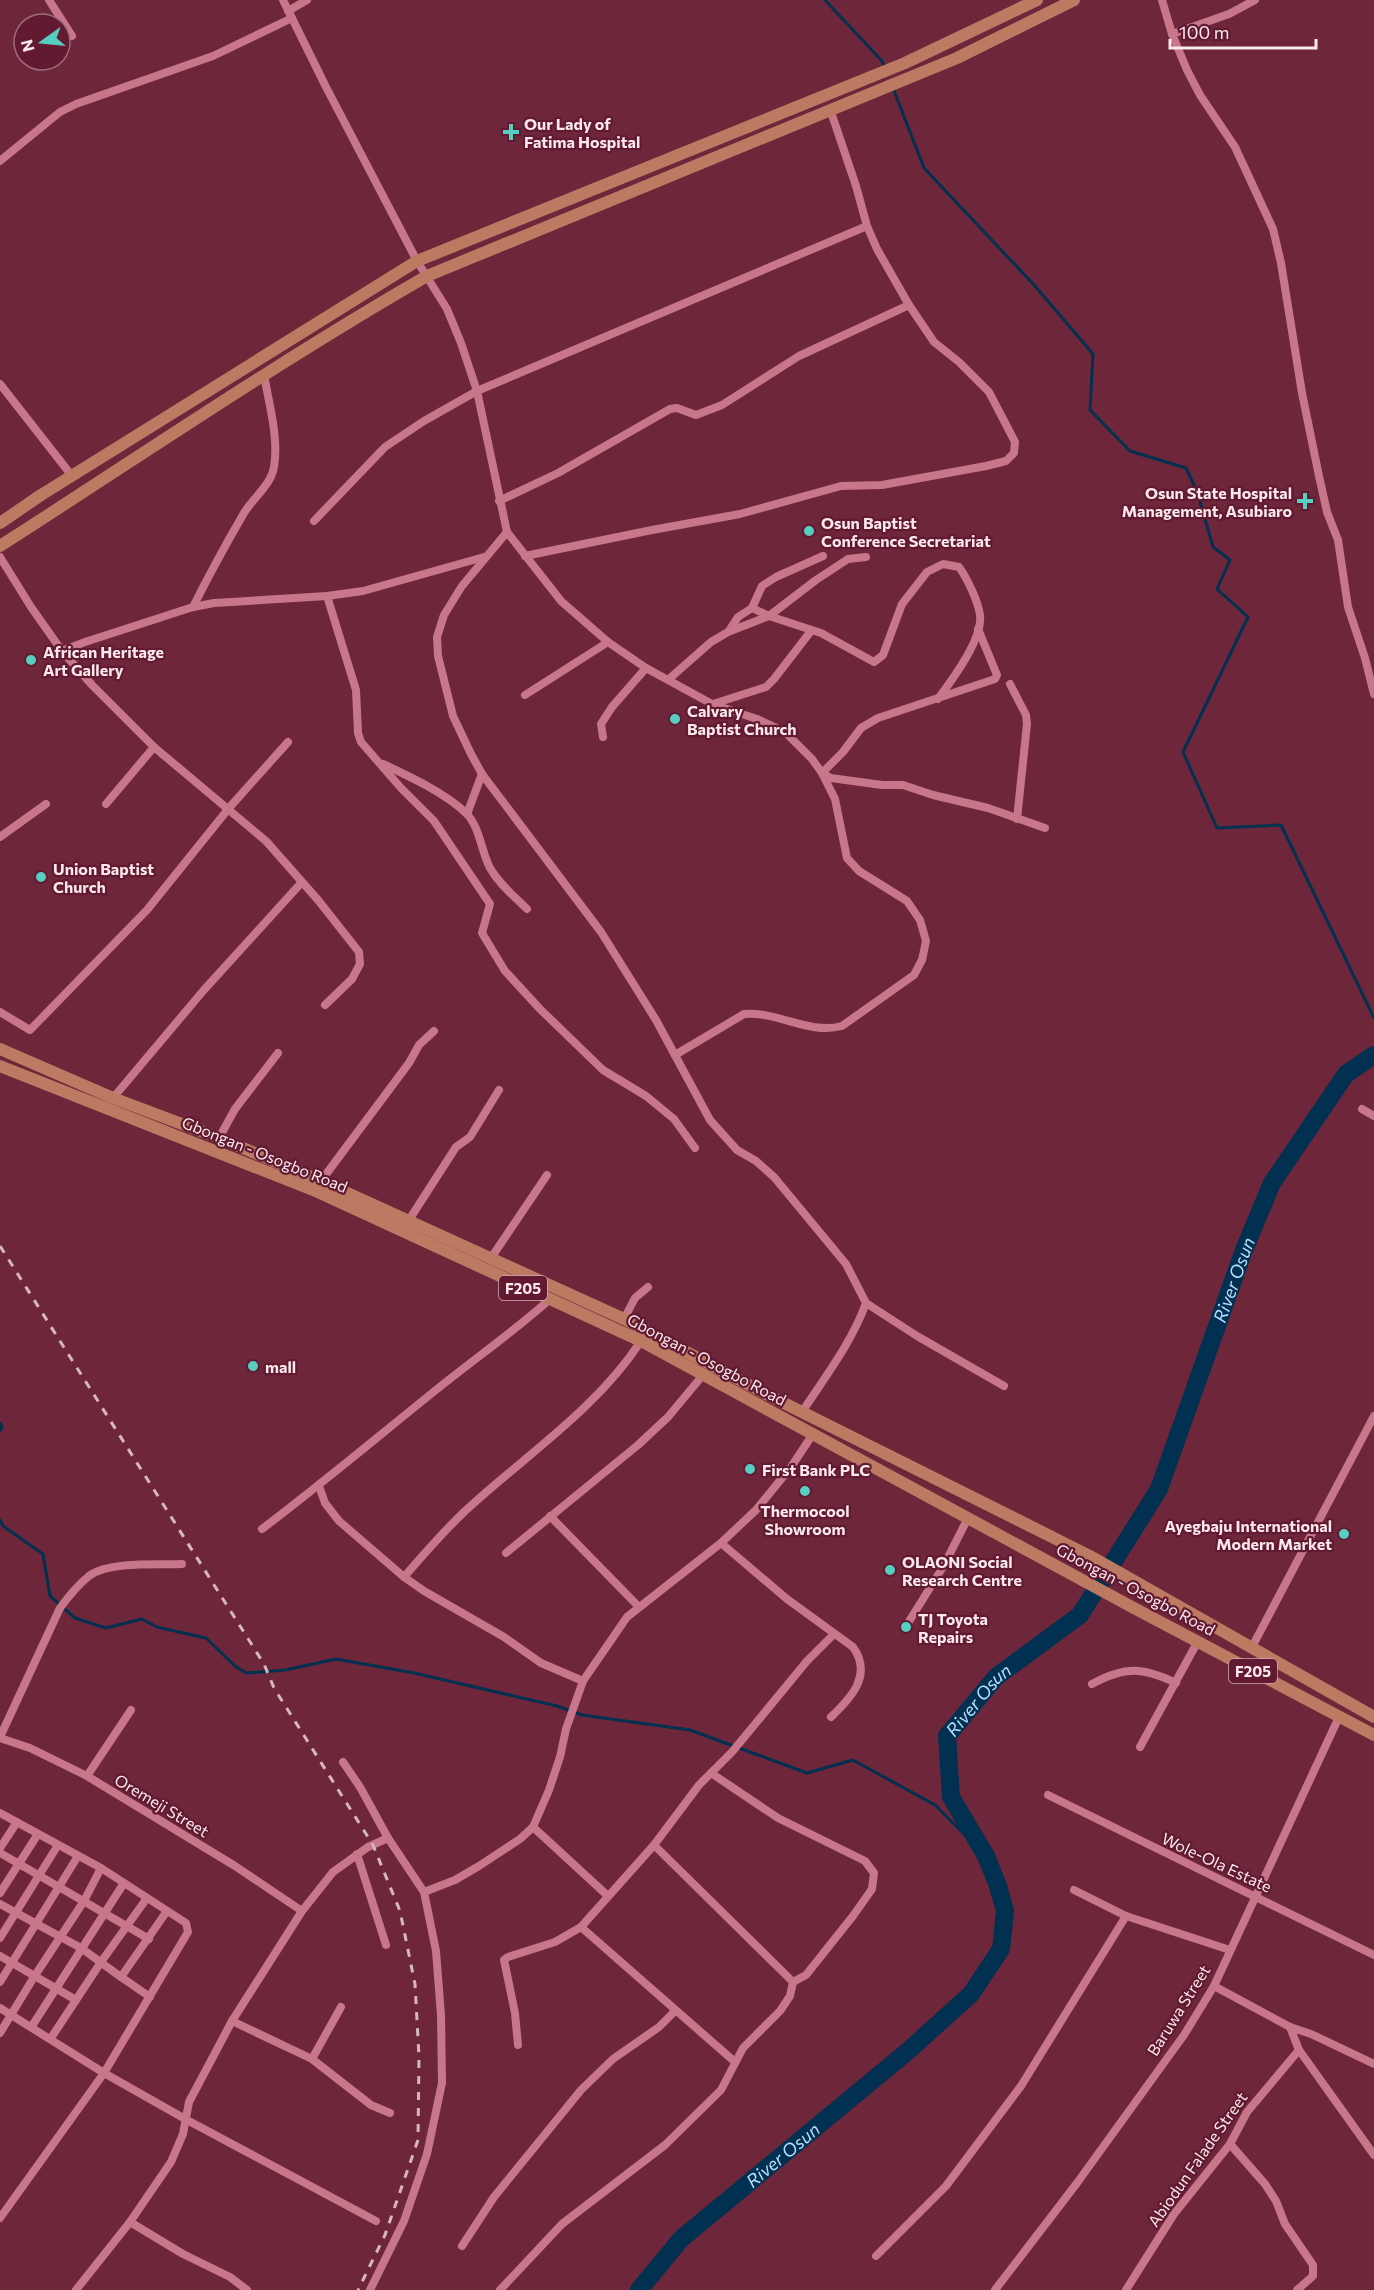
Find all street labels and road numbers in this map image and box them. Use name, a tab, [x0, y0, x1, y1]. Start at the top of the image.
street label: Gbongan - Osogbo Road	[179, 1112, 351, 1196]
road number: F205	[499, 1276, 547, 1300]
street label: Gbongan - Osogbo Road	[624, 1309, 790, 1409]
street label: Gbongan - Osogbo Road	[1053, 1539, 1219, 1639]
road number: F205	[1229, 1659, 1277, 1683]
street label: Oremeji Street	[111, 1769, 213, 1841]
street label: Wole-Ola Estate	[1159, 1828, 1275, 1896]
street label: Baruwa Street	[1143, 1961, 1214, 2059]
street label: Abiodun Falade Street	[1143, 2088, 1251, 2230]

